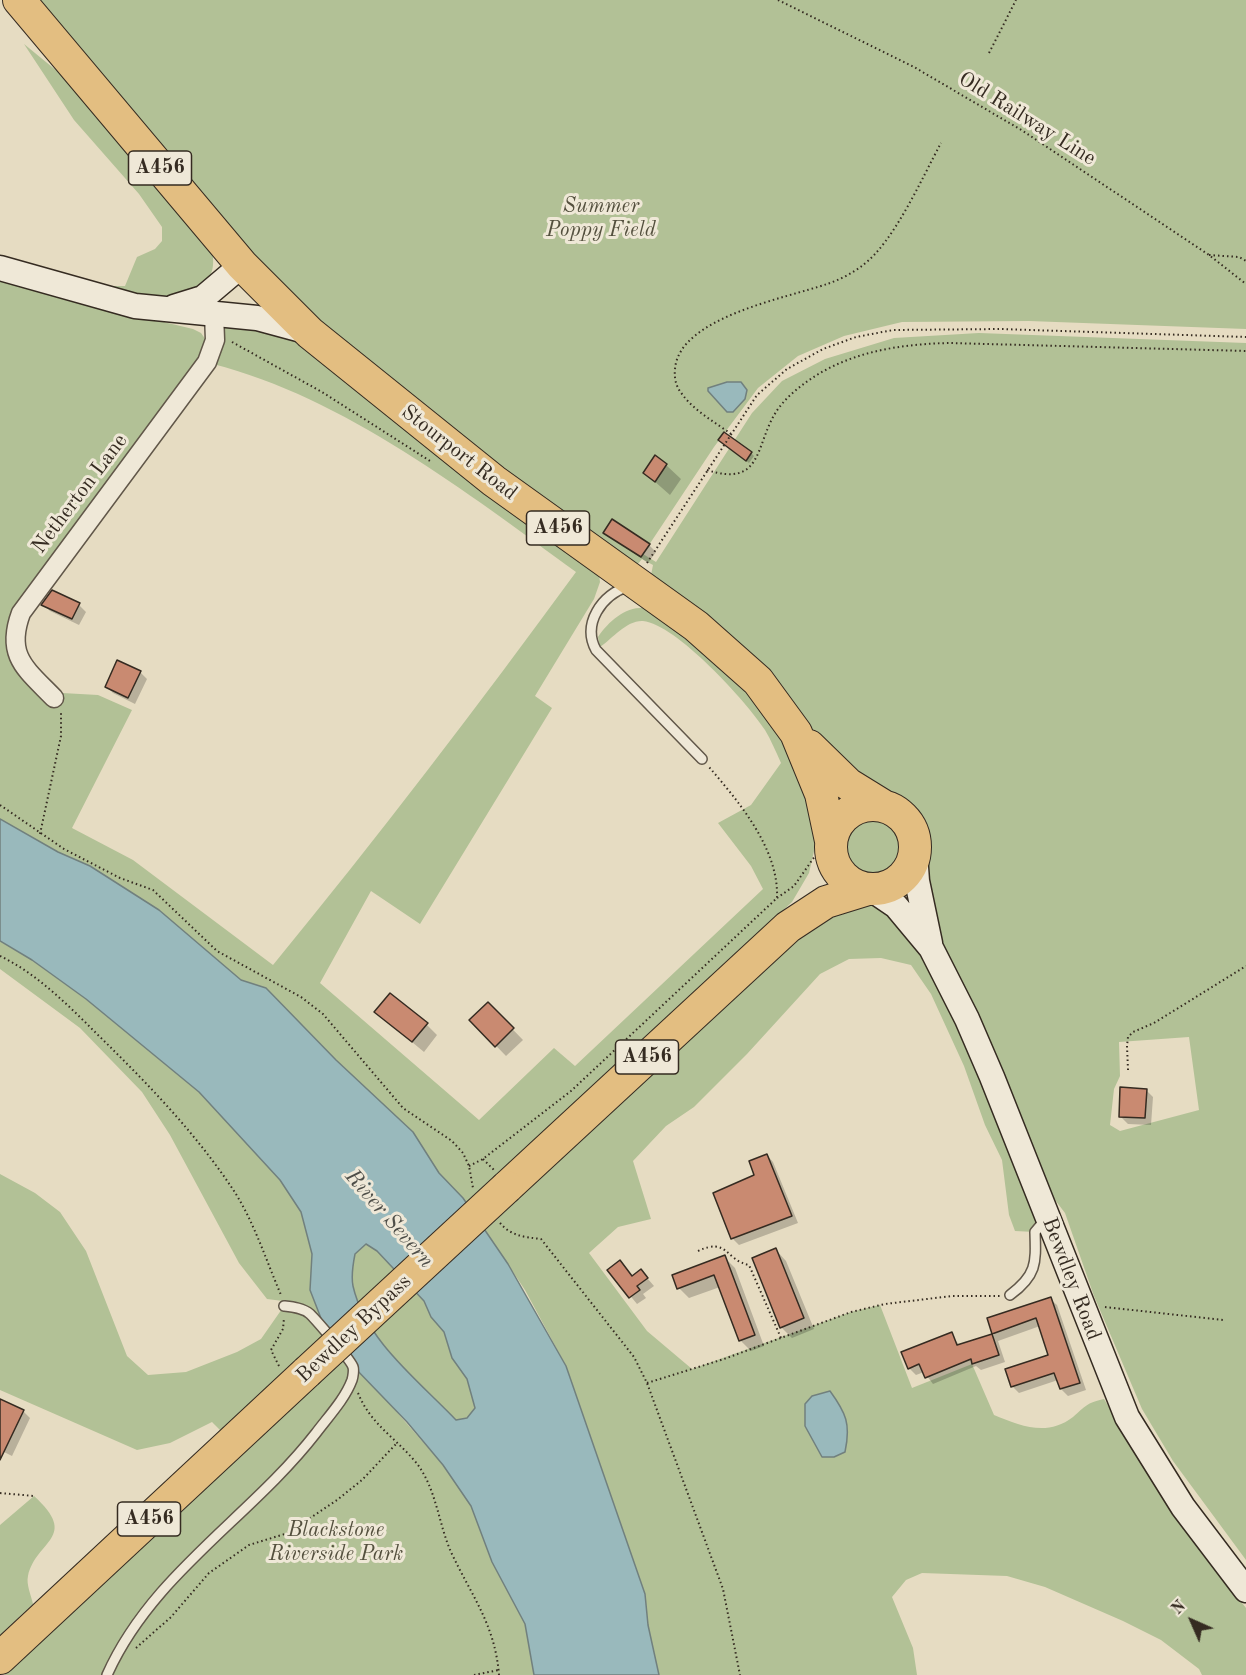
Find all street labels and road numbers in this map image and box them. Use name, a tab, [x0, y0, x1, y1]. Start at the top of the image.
street label: Old Railway Line	[954, 67, 1100, 171]
road number: A456	[128, 151, 192, 185]
street label: Stourport Road	[396, 400, 522, 506]
street label: Netherton Lane	[27, 429, 133, 559]
road number: A456	[526, 511, 590, 545]
road number: A456	[616, 1040, 678, 1074]
street label: Bewdley Road	[1036, 1214, 1106, 1344]
street label: Bewdley Bypass	[291, 1269, 417, 1389]
road number: A456	[118, 1502, 180, 1536]

